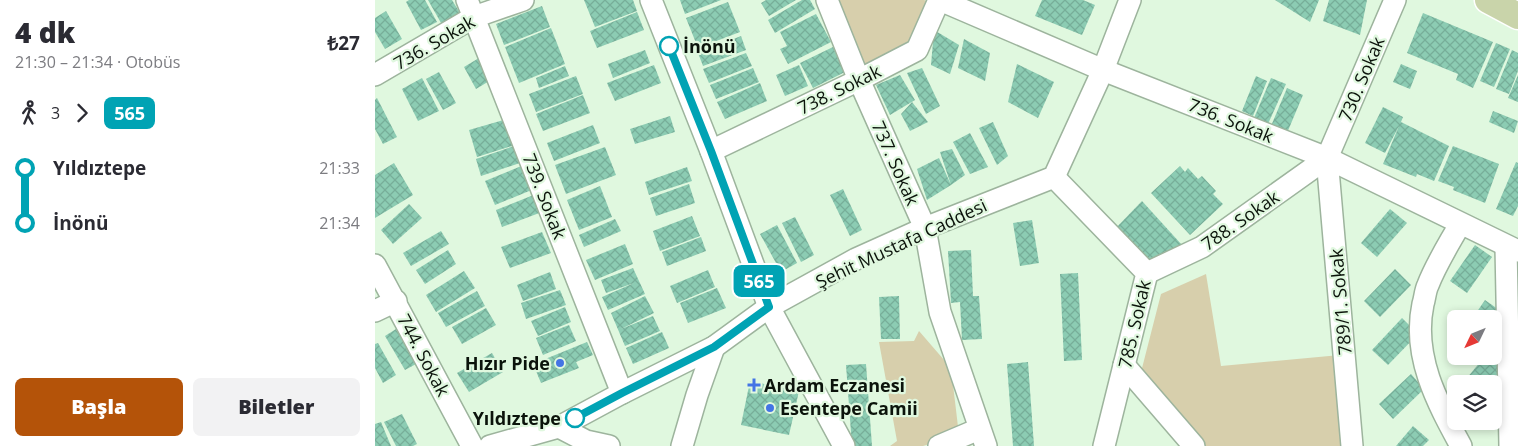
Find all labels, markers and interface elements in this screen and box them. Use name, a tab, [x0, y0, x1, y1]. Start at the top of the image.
street label: 736. Sokak	[389, 9, 479, 75]
text: 4 dk	[15, 13, 75, 51]
text: ₺27	[327, 30, 360, 56]
street label: 730. Sokak	[1332, 32, 1390, 125]
place label: İnönü	[683, 34, 736, 58]
marker: İnönü	[659, 36, 679, 56]
text: 21:30 – 21:34 · Otobüs	[15, 51, 180, 73]
street label: 738. Sokak	[793, 58, 885, 119]
street label: 736. Sokak	[1185, 92, 1278, 148]
icon: walk	[15, 99, 43, 127]
icon: forward	[68, 99, 96, 127]
text: 565	[114, 101, 145, 125]
text: 3	[51, 102, 60, 124]
street label: 737. Sokak	[867, 117, 925, 209]
street label: 739. Sokak	[518, 150, 573, 243]
text: Yıldıztepe	[53, 155, 146, 181]
text: 21:33	[319, 157, 360, 179]
street label: 788. Sokak	[1196, 184, 1284, 256]
street label: Şehit Mustafa Caddesi	[812, 193, 990, 293]
text: İnönü	[53, 210, 109, 236]
text: 21:34	[319, 212, 360, 234]
street label: 789/1. Sokak	[1323, 247, 1357, 356]
line badge: 565	[730, 265, 788, 297]
text: 565	[744, 269, 774, 293]
street label: 785. Sokak	[1112, 277, 1156, 371]
street label: 744. Sokak	[392, 310, 456, 401]
north arrow	[1447, 310, 1503, 365]
map controls	[1447, 310, 1502, 430]
place label: Hızır Pide	[465, 351, 550, 375]
marker: Hızır Pide	[554, 357, 566, 369]
place label: Ardam Eczanesi	[764, 373, 905, 397]
button: layers	[1447, 375, 1502, 430]
button: Başla	[15, 378, 183, 436]
button: Biletler	[193, 378, 360, 436]
marker: Ardam Eczanesi	[748, 379, 760, 391]
place label: Esentepe Camii	[780, 396, 918, 420]
marker: Esentepe Camii	[764, 402, 776, 414]
place label: Yıldıztepe	[473, 406, 561, 430]
marker: Yıldıztepe	[565, 408, 585, 428]

